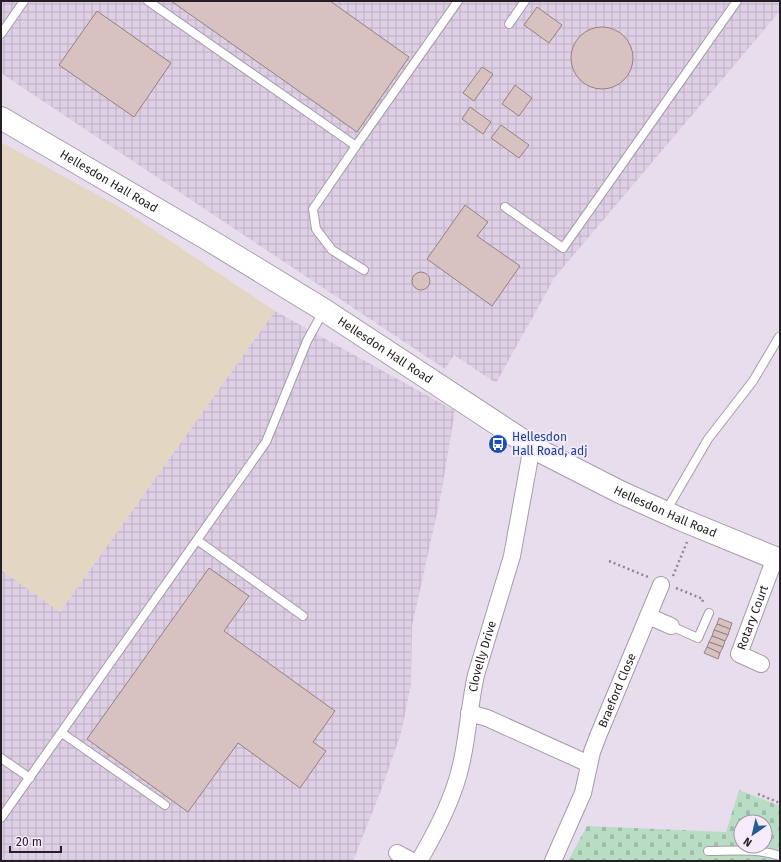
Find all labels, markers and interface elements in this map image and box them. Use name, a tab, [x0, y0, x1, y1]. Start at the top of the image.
street label: Hellesdon Hall Road	[57, 147, 160, 215]
street label: Hellesdon Hall Road	[335, 314, 435, 387]
place label: Hellesdon Hall Road, adj	[512, 430, 588, 458]
bus stop icon: Hellesdon Hall Road, adj	[487, 433, 509, 455]
street label: Hellesdon Hall Road	[611, 483, 719, 540]
street label: Rotary Court	[734, 583, 771, 652]
street label: Clovelly Drive	[466, 619, 499, 693]
street label: Braeford Close	[595, 651, 639, 730]
north arrow	[733, 814, 773, 854]
scale bar	[10, 828, 61, 854]
text: N	[741, 834, 754, 849]
text: 20 m	[16, 835, 42, 849]

